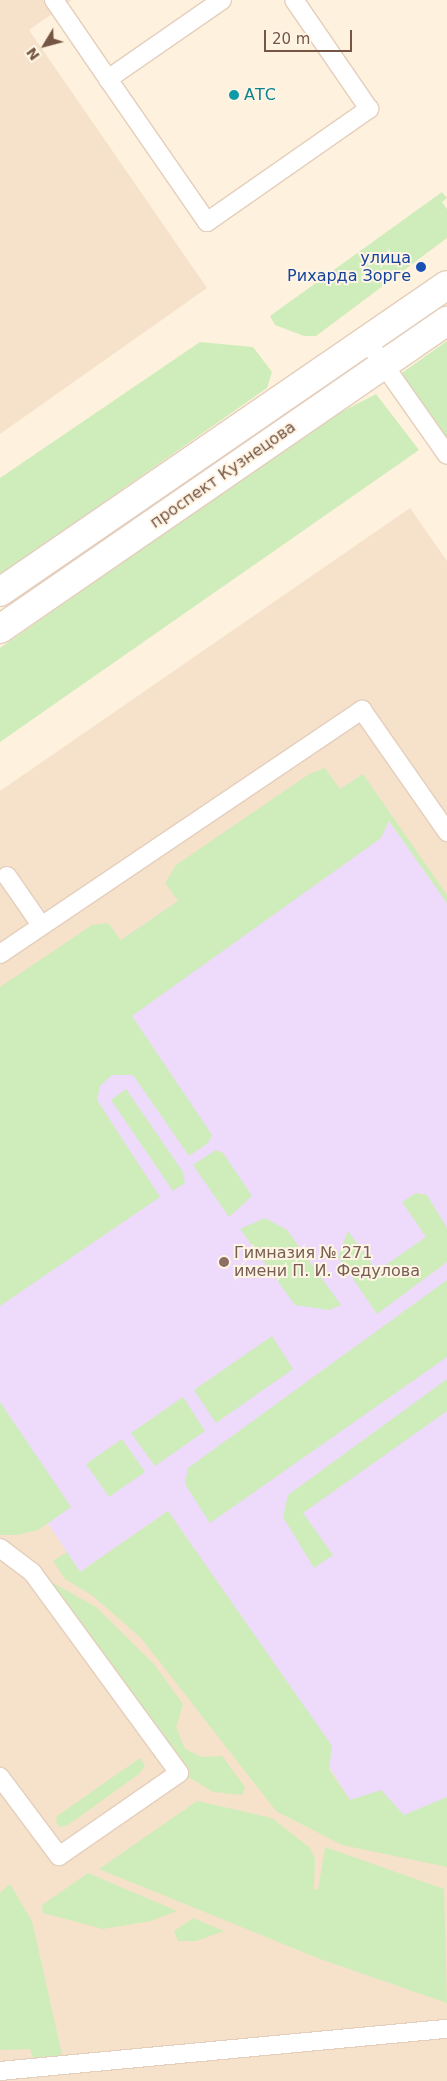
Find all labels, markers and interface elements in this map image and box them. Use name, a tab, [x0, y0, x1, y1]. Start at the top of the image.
north arrow	[20, 20, 70, 70]
scale bar	[267, 20, 354, 52]
text: 20 m	[272, 30, 310, 48]
text: N	[23, 45, 43, 64]
place label: АТС	[244, 85, 276, 105]
marker: АТС	[228, 89, 240, 101]
place label: улица Рихарда Зорге	[287, 248, 411, 286]
marker: улица Рихарда Зорге	[415, 261, 427, 273]
street label: проспект Кузнецова	[147, 417, 299, 533]
place label: Гимназия № 271 имени П. И. Федулова	[234, 1243, 420, 1281]
marker: Гимназия № 271 имени П. И. Федулова	[218, 1256, 230, 1268]

